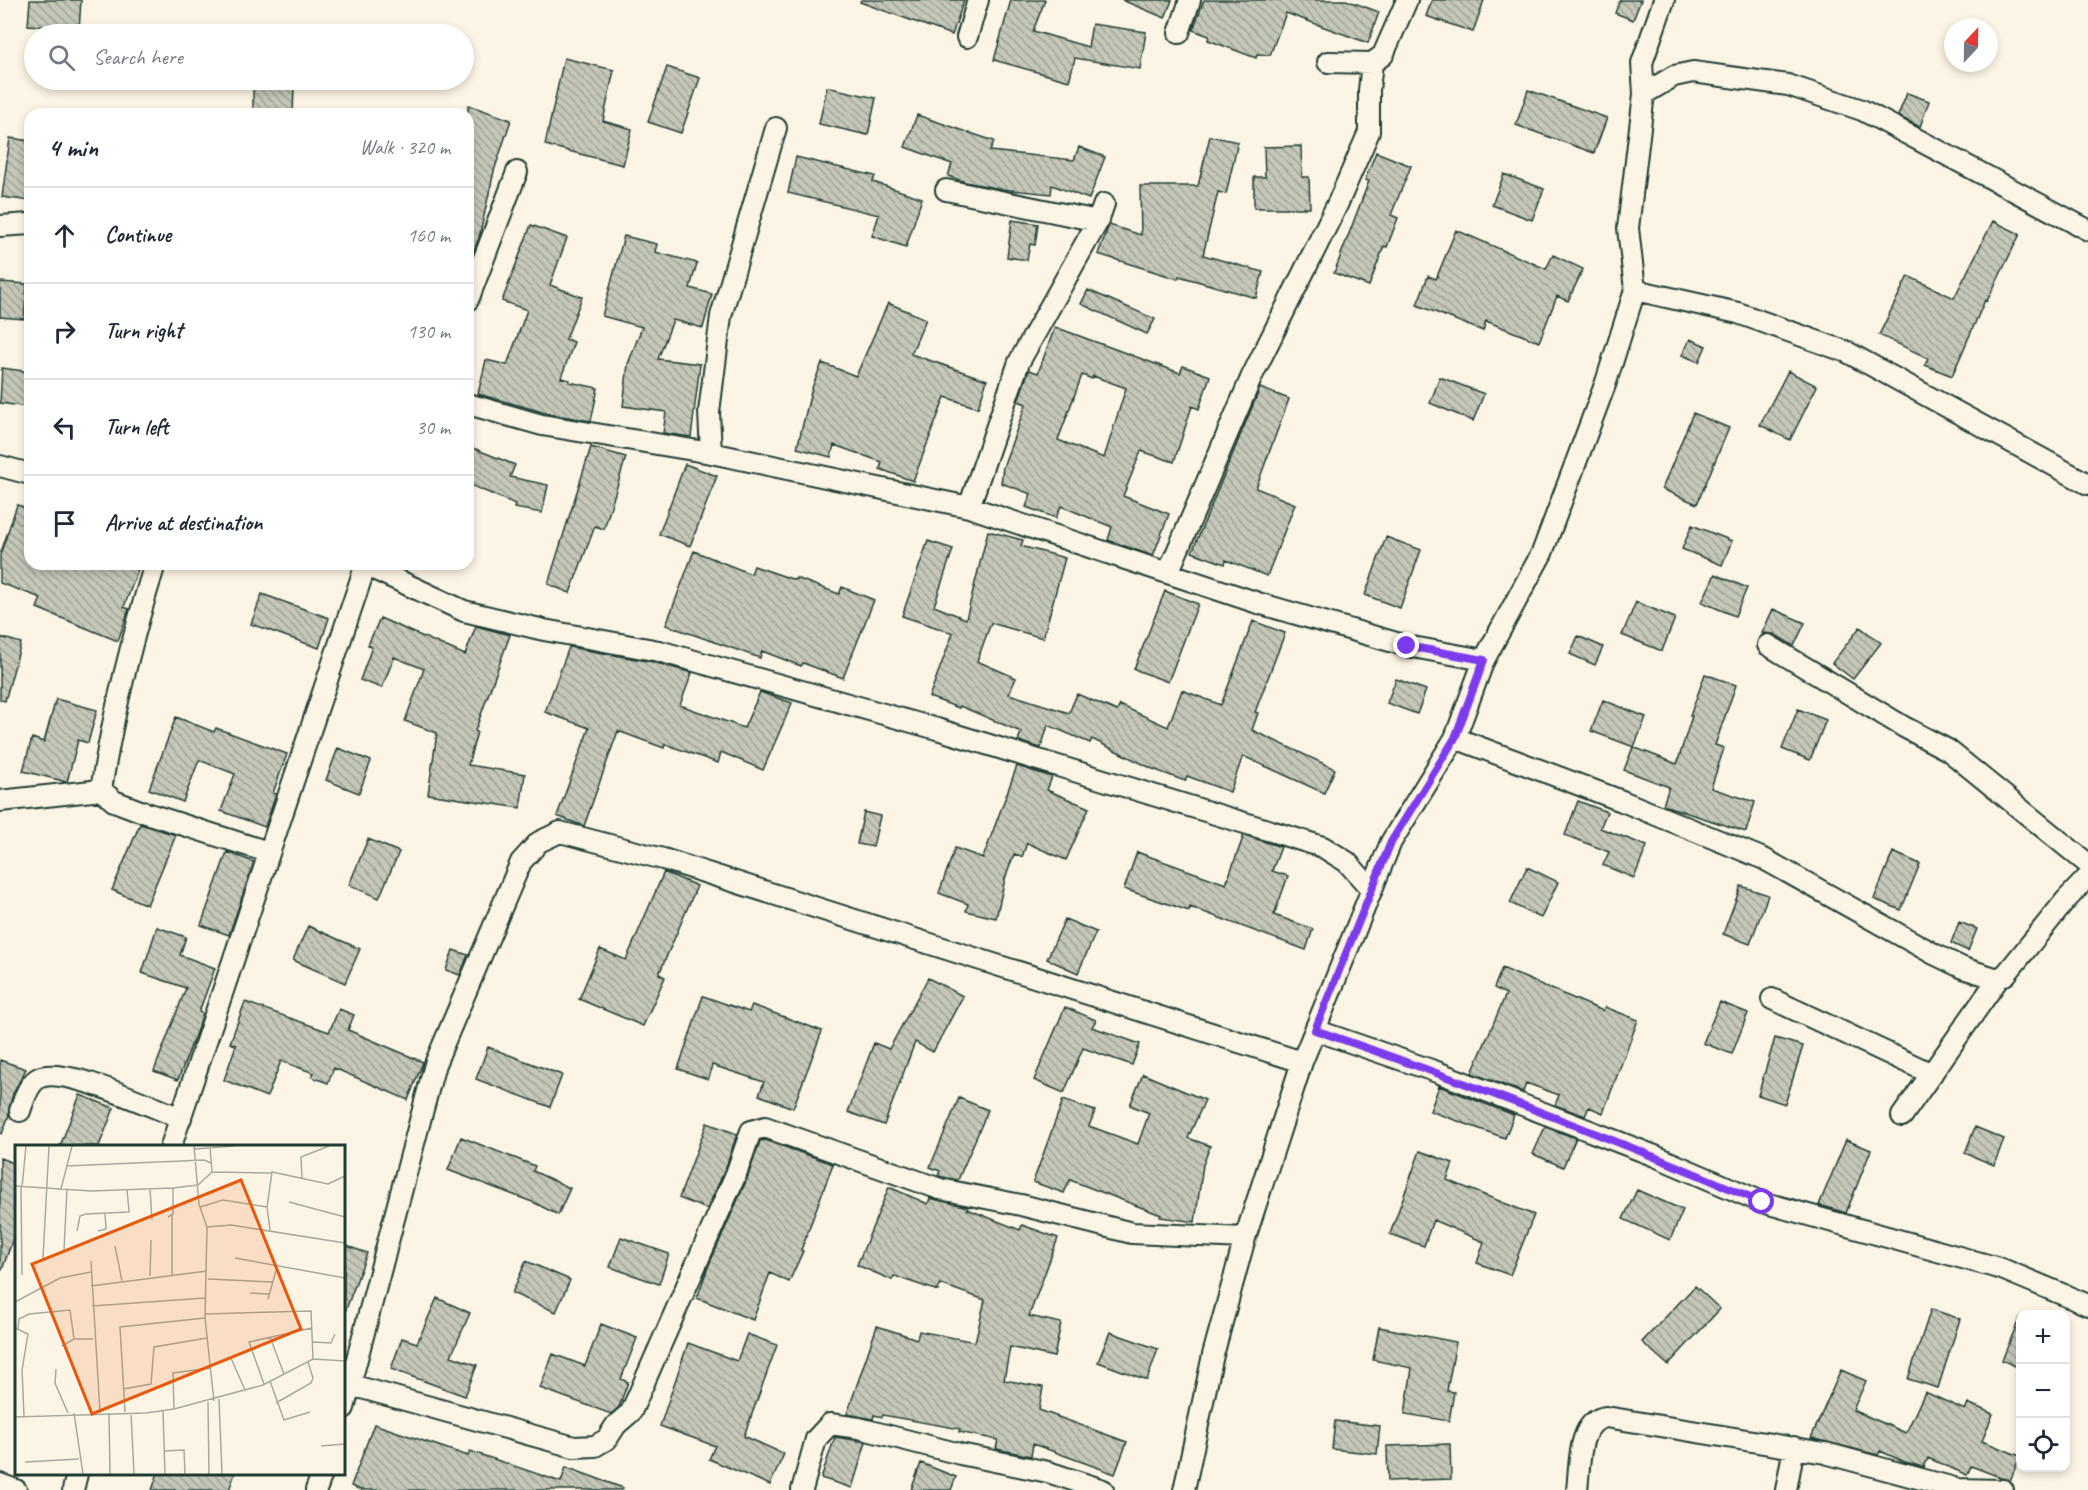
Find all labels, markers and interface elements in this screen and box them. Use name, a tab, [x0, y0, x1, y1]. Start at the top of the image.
north arrow	[1944, 18, 1998, 72]
search box	[24, 24, 474, 90]
icon: search	[45, 41, 78, 74]
text: Search here	[93, 43, 183, 71]
text: 4 min	[48, 131, 98, 164]
text: Walk · 320 m	[360, 135, 450, 160]
icon: ahead	[48, 219, 81, 252]
text: Continue	[105, 221, 171, 249]
text: 160 m	[407, 223, 450, 248]
icon: right	[48, 315, 81, 348]
text: Turn right	[105, 317, 182, 345]
text: 130 m	[407, 319, 450, 344]
icon: left	[48, 411, 81, 444]
text: Turn left	[105, 413, 169, 441]
text: 30 m	[416, 415, 450, 440]
icon: arrive	[48, 507, 81, 540]
text: Arrive at destination	[105, 509, 262, 537]
route end	[1393, 632, 1419, 658]
inset map	[15, 1145, 345, 1475]
route start	[1748, 1188, 1774, 1214]
map controls	[2016, 1310, 2070, 1472]
button: +	[2016, 1310, 2070, 1364]
button: −	[2016, 1364, 2070, 1418]
button: locate	[2016, 1418, 2070, 1472]

